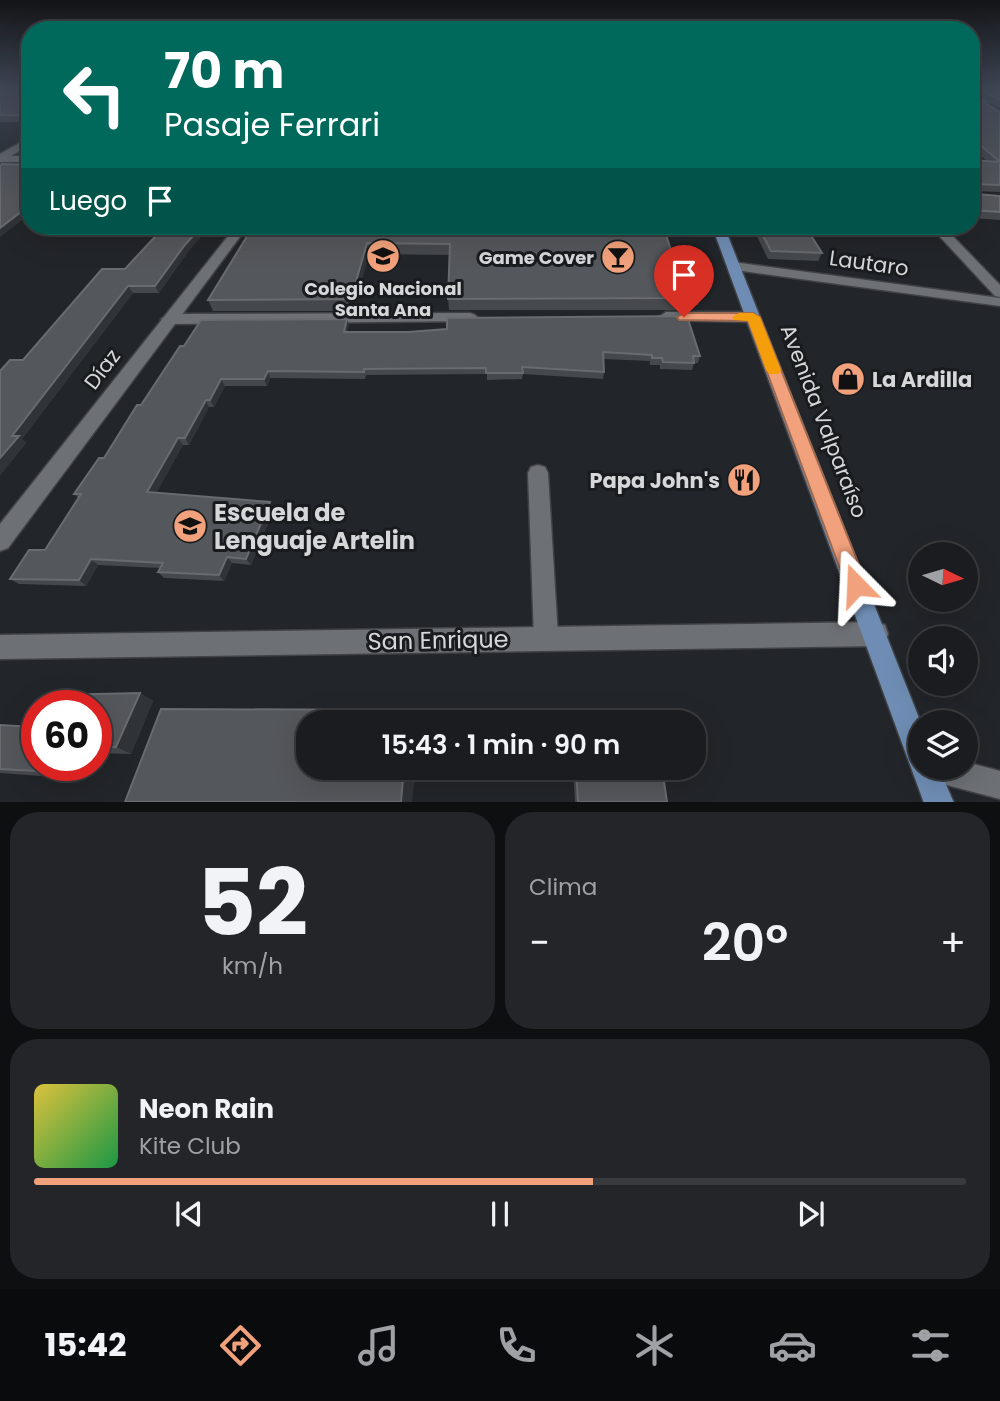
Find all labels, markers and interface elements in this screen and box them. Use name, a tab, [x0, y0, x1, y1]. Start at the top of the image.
text: 70 m	[164, 37, 284, 105]
icon: left	[49, 49, 140, 140]
text: Pasaje Ferrari	[164, 102, 380, 147]
icon: arrive	[141, 182, 179, 220]
text: Luego	[49, 183, 127, 219]
school or university icon: Colegio Nacional Santa Ana	[364, 237, 402, 275]
bar icon: Game Cover	[599, 238, 637, 276]
street label: Lautaro	[827, 243, 911, 283]
place label: Game Cover	[479, 245, 594, 270]
pin	[654, 245, 714, 317]
icon: arrive	[665, 256, 703, 294]
place label: Colegio Nacional Santa Ana	[304, 276, 462, 322]
street label: Avenida Valparaíso	[774, 320, 874, 522]
street label: Díaz	[77, 343, 127, 395]
shop icon: La Ardilla	[829, 360, 867, 398]
place label: La Ardilla	[872, 365, 972, 394]
restaurant icon: Papa John's	[725, 461, 763, 499]
place label: Papa John's	[589, 466, 720, 495]
place label: Escuela de Lenguaje Artelin	[214, 496, 415, 557]
school or university icon: Escuela de Lenguaje Artelin	[171, 507, 209, 545]
north arrow	[908, 542, 978, 612]
map controls	[908, 542, 978, 780]
position arrow	[819, 548, 893, 622]
street label: San Enrique	[367, 622, 509, 658]
button: sound	[908, 626, 978, 696]
speed limit sign: 60	[21, 690, 112, 781]
button: layers	[908, 710, 978, 780]
text: 15:43 · 1 min · 90 m	[382, 727, 620, 763]
text: 52	[197, 839, 308, 967]
text: Clima	[529, 871, 597, 903]
text: 20°	[702, 906, 788, 979]
text: −	[529, 916, 550, 969]
text: +	[940, 916, 966, 969]
text: km/h	[222, 950, 283, 982]
text: Neon Rain	[139, 1091, 274, 1127]
text: Kite Club	[139, 1130, 241, 1162]
icon: previous	[170, 1195, 208, 1233]
icon: pause	[481, 1195, 519, 1233]
icon: next	[792, 1195, 830, 1233]
icon: directions	[216, 1321, 265, 1370]
icon: music	[354, 1321, 403, 1370]
icon: phone	[492, 1321, 541, 1370]
icon: climate	[630, 1321, 679, 1370]
icon: car	[768, 1321, 817, 1370]
icon: filters	[906, 1321, 955, 1370]
text: 15:42	[45, 1322, 126, 1367]

